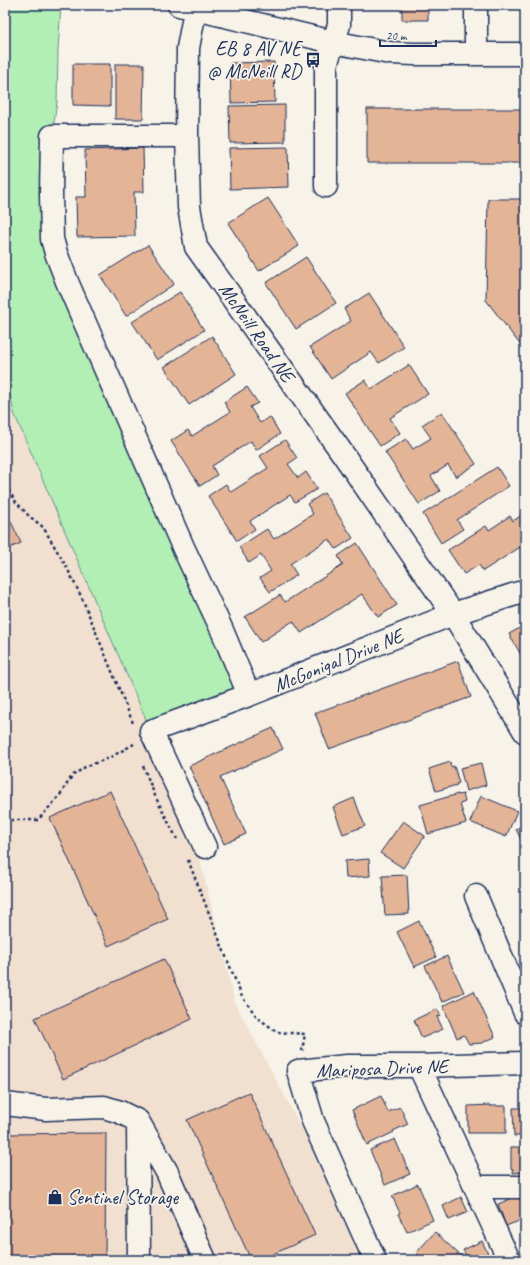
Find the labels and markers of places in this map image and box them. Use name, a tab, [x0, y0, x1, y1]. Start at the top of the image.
place label: EB 8 AV NE @ McNeill RD	[207, 36, 304, 84]
bus stop icon: EB 8 AV NE @ McNeill RD	[304, 51, 322, 69]
place label: Sentinel Storage	[67, 1185, 180, 1210]
shop icon: Sentinel Storage	[46, 1188, 64, 1206]

